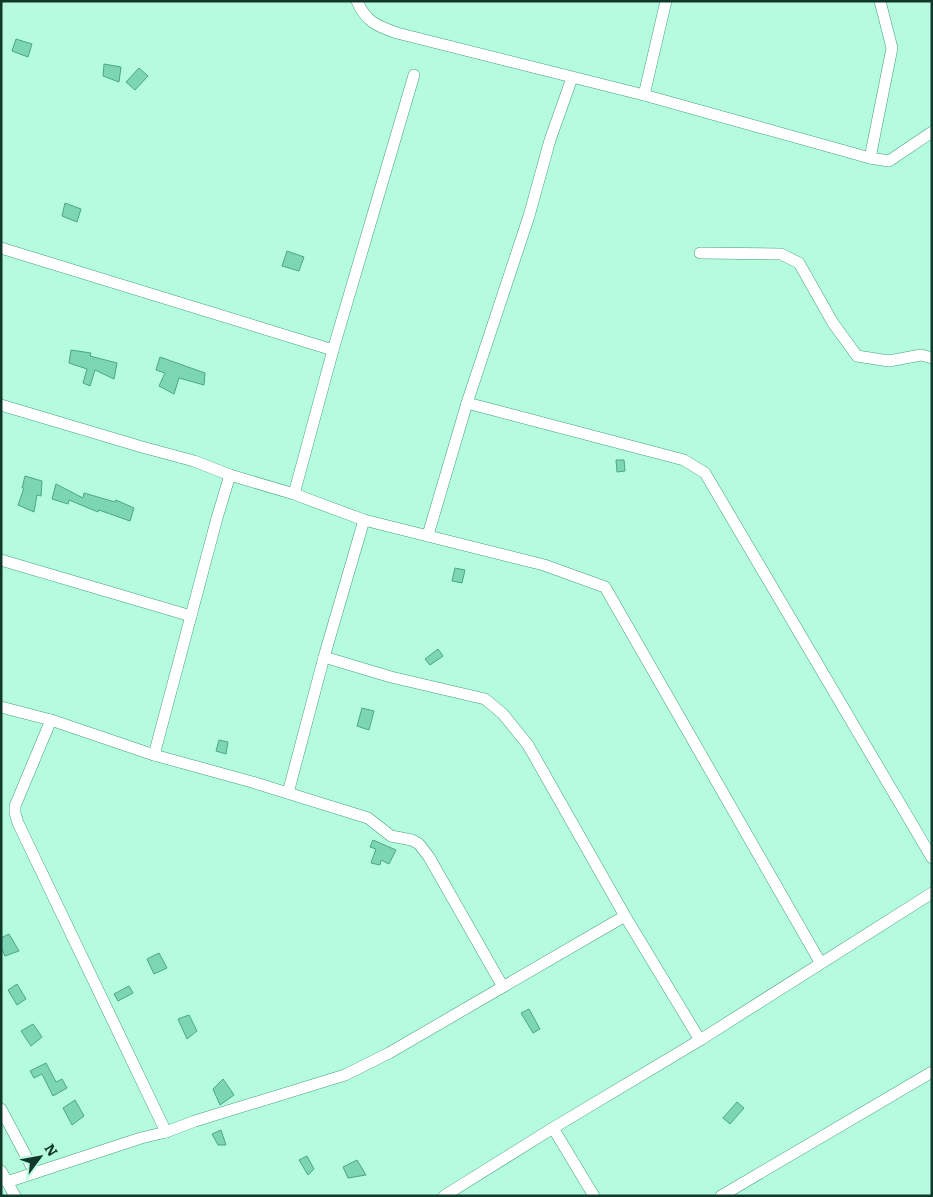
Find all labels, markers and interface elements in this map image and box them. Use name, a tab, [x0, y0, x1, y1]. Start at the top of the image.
north arrow	[15, 1132, 65, 1182]
text: N	[40, 1139, 64, 1160]

